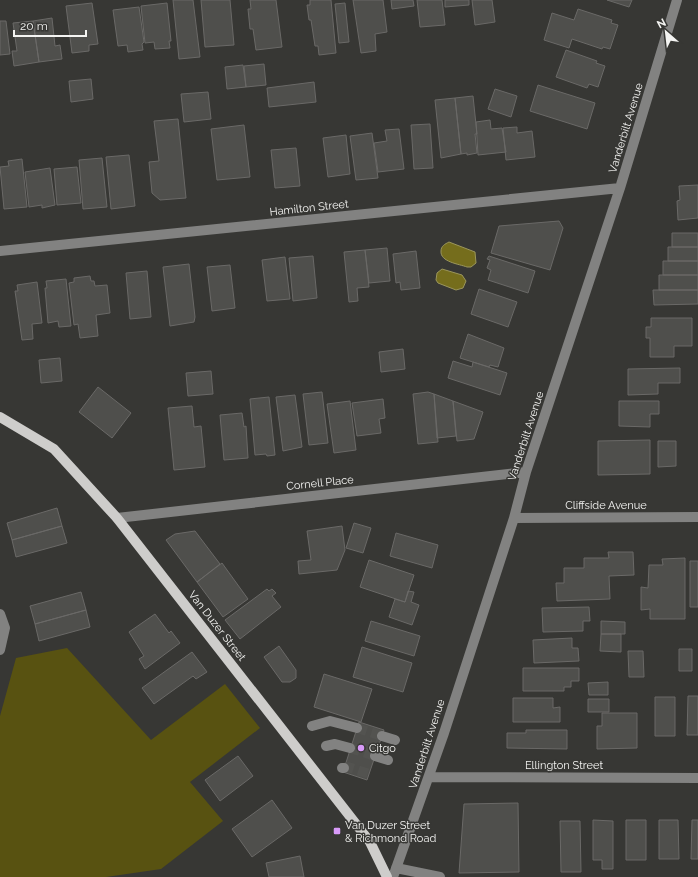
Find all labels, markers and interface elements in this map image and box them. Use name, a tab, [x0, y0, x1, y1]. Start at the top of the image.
scale bar	[14, 12, 86, 38]
north arrow	[646, 12, 686, 52]
text: N	[655, 16, 668, 31]
text: 20 m	[20, 19, 48, 33]
street label: Vanderbilt Avenue	[606, 81, 646, 175]
street label: Hamilton Street	[269, 197, 349, 219]
street label: Vanderbilt Avenue	[505, 389, 547, 482]
street label: Cornell Place	[286, 473, 355, 493]
street label: Cliffside Avenue	[565, 499, 647, 512]
street label: Van Duzer Street	[186, 588, 249, 664]
street label: Vanderbilt Avenue	[406, 697, 448, 790]
place label: Citgo	[369, 742, 396, 755]
marker: Citgo	[356, 743, 366, 753]
street label: Ellington Street	[525, 759, 603, 772]
place label: Van Duzer Street & Richmond Road	[345, 819, 436, 845]
marker: Van Duzer Street & Richmond Road	[332, 826, 342, 836]

